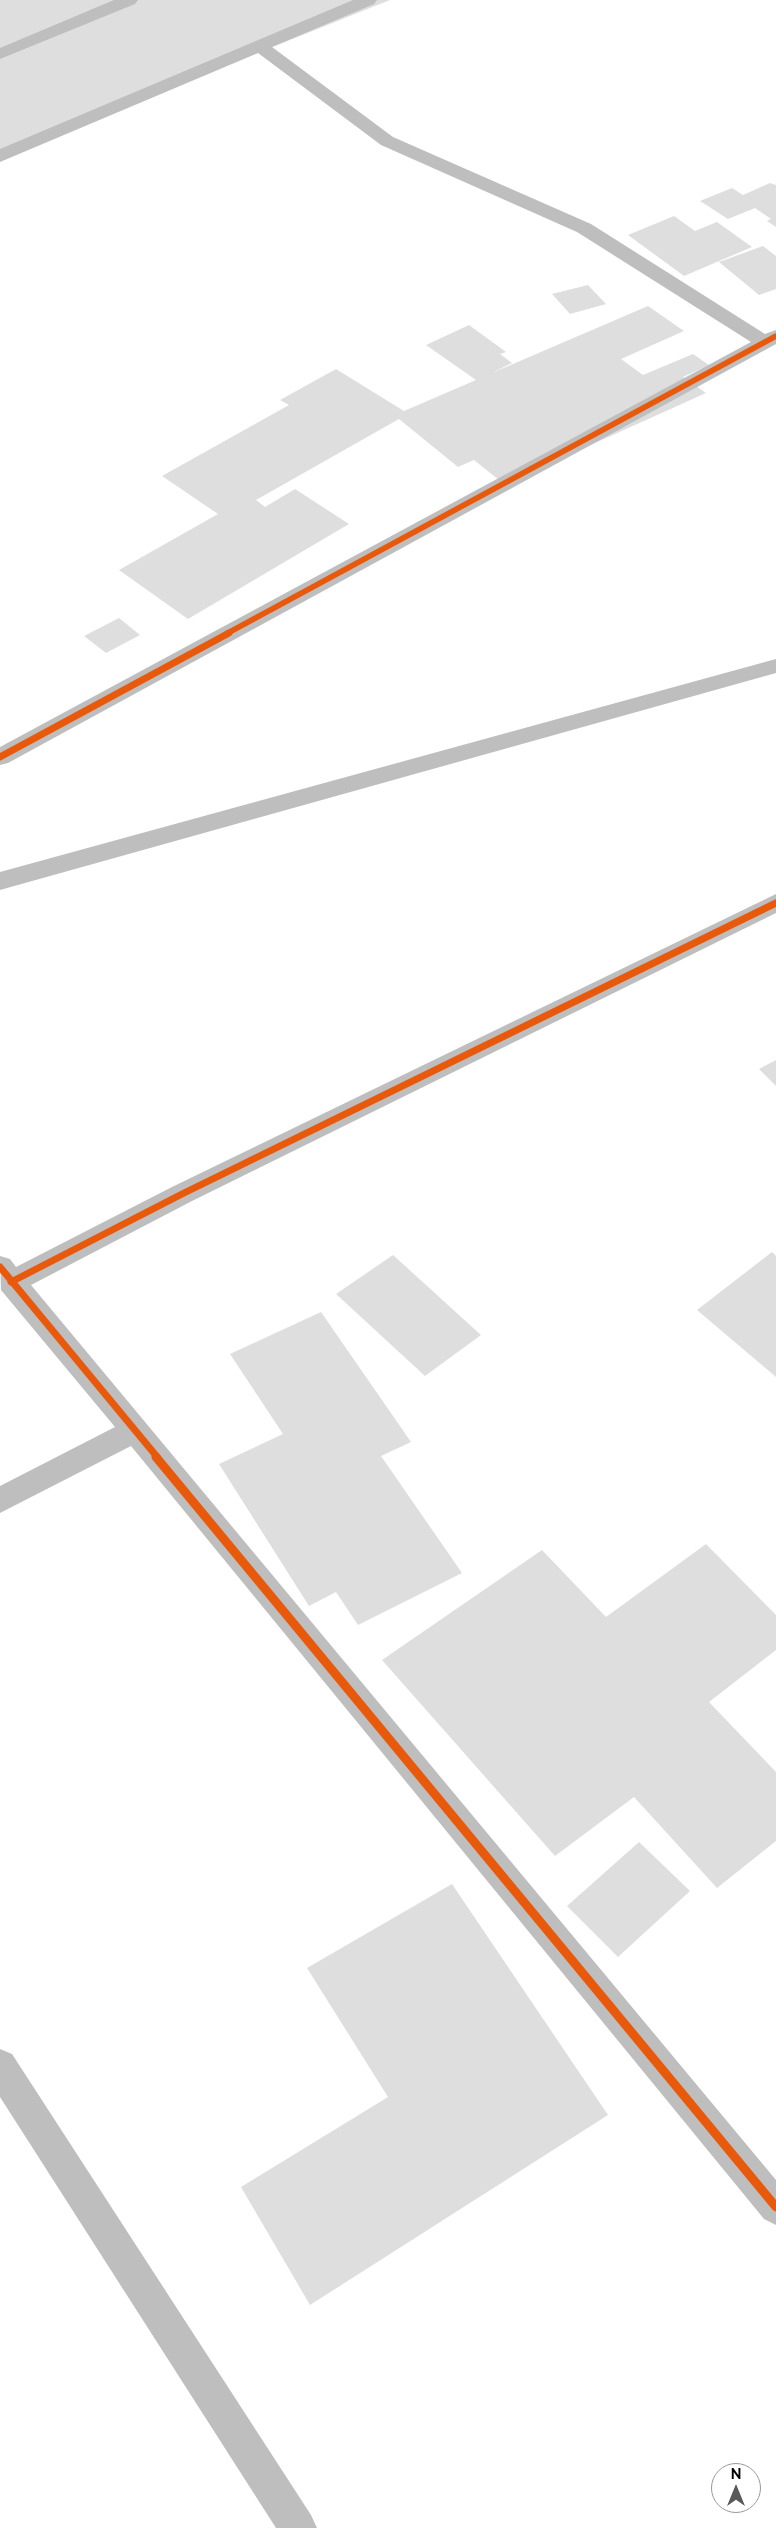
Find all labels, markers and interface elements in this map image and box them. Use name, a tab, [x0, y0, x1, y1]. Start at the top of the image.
north arrow	[711, 2463, 761, 2513]
text: N	[731, 2466, 741, 2482]

